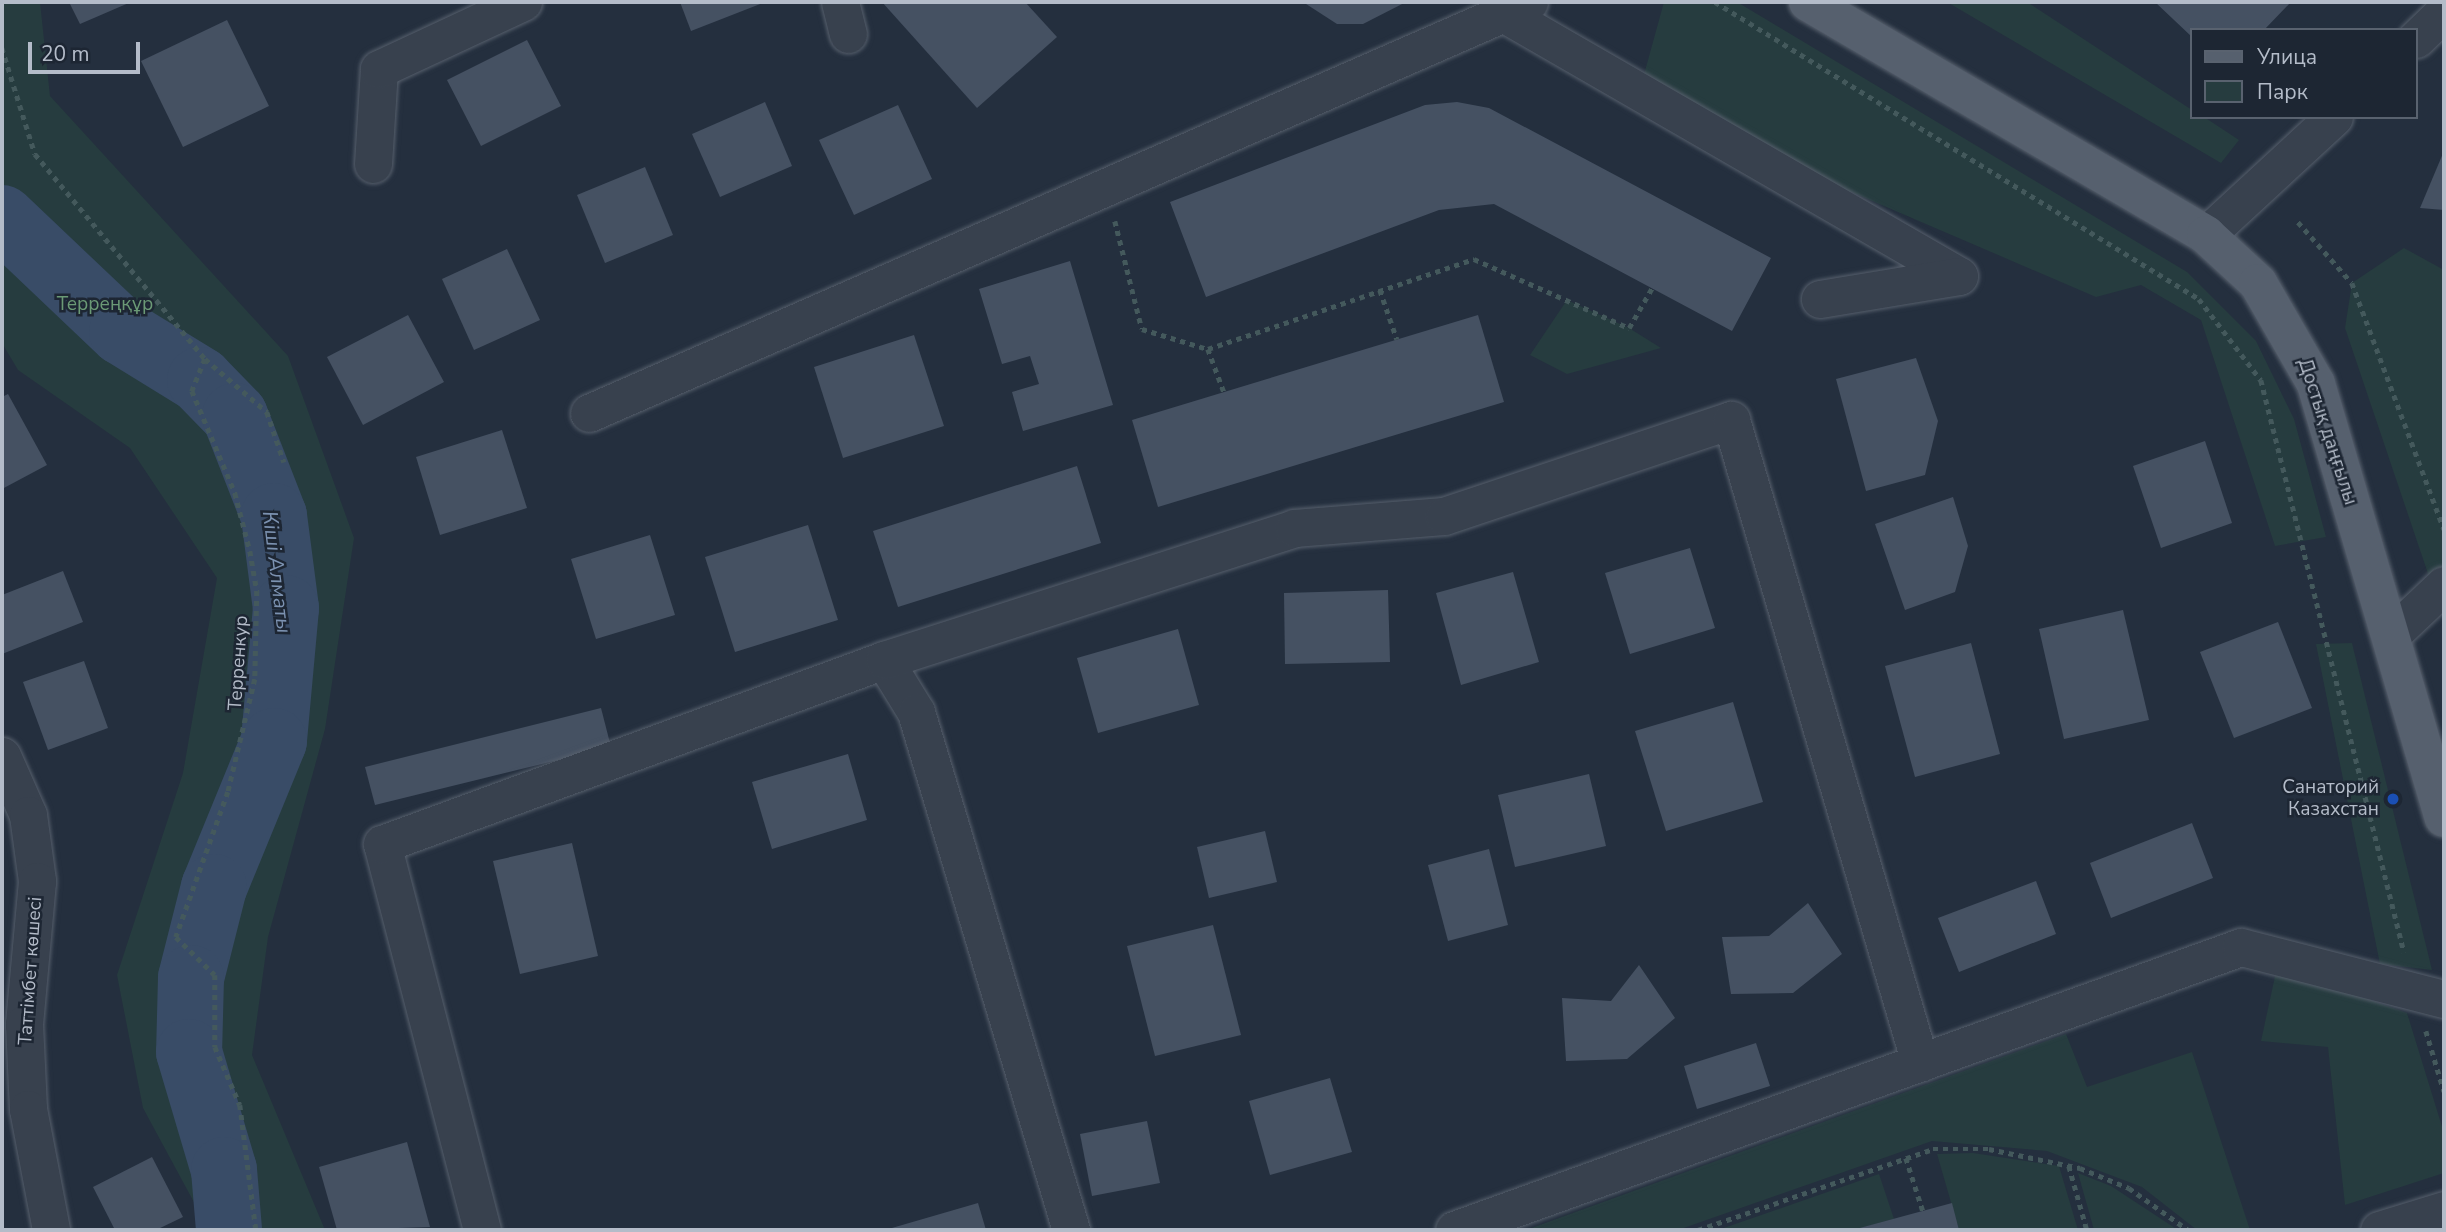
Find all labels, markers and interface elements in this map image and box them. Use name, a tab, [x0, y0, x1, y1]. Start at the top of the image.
scale bar	[32, 28, 144, 72]
legend	[2190, 28, 2418, 119]
text: 20 m	[41, 40, 90, 68]
text: Улица	[2257, 43, 2317, 71]
text: Парк	[2257, 78, 2308, 106]
park label: Терреңқұр	[57, 294, 153, 316]
street label: Достық даңғылы	[2293, 356, 2361, 508]
water label: Кіші Алматы	[257, 509, 297, 635]
street label: Терренкур	[224, 615, 254, 711]
place label: Санаторий Казахстан	[2282, 777, 2379, 821]
marker: Санаторий Казахстан	[2385, 791, 2401, 807]
street label: Таттімбет көшесі	[14, 896, 48, 1046]

